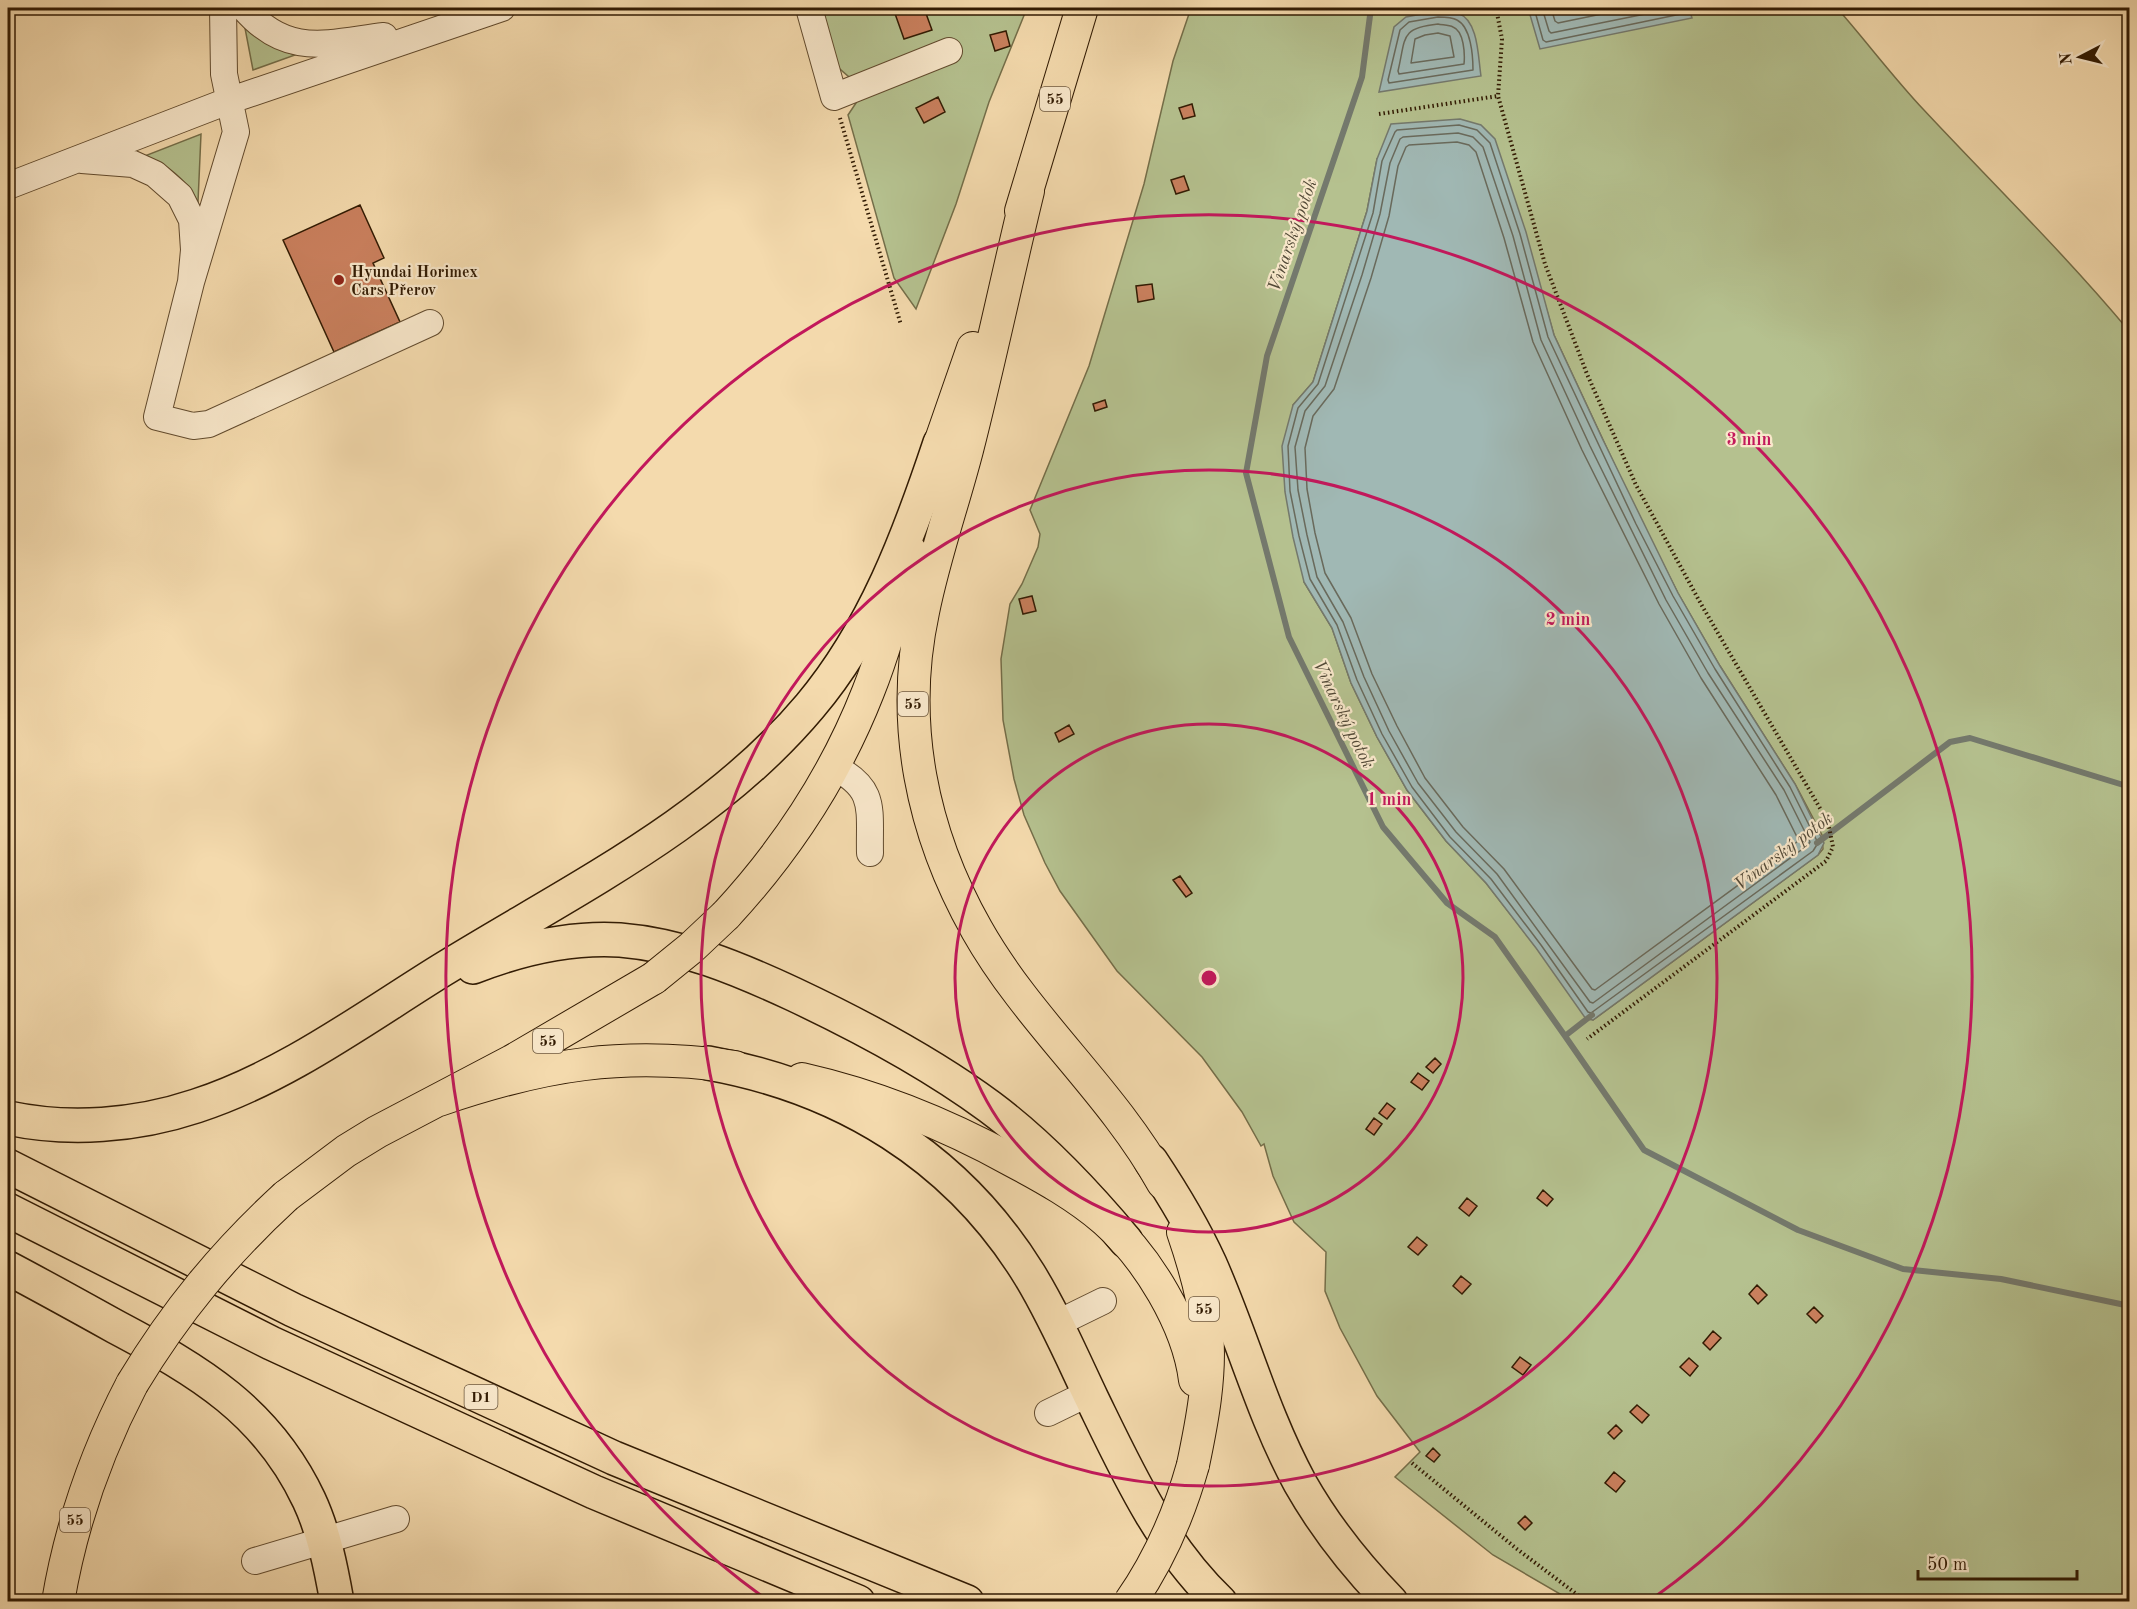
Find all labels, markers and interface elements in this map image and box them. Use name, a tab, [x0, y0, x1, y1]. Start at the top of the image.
north arrow	[2050, 27, 2110, 87]
text: N	[2058, 51, 2076, 66]
road number: 55	[1040, 87, 1070, 111]
water label: Vinarský potok	[1265, 176, 1321, 294]
place label: Hyundai Horimex Cars Přerov	[351, 265, 478, 299]
marker: Hyundai Horimex Cars Přerov	[332, 273, 346, 287]
text: 3 min	[1726, 431, 1772, 449]
text: 2 min	[1545, 611, 1591, 629]
water label: Vinarský potok	[1309, 657, 1377, 772]
road number: 55	[898, 692, 928, 716]
text: 1 min	[1366, 791, 1412, 809]
water label: Vinarský potok	[1731, 809, 1836, 895]
centre of rings	[1199, 968, 1219, 988]
road number: 55	[533, 1029, 563, 1053]
road number: 55	[1189, 1297, 1219, 1321]
road number: D1	[464, 1385, 498, 1409]
road number: 55	[60, 1508, 90, 1532]
scale bar	[1918, 1543, 2077, 1581]
text: 50 m	[1927, 1556, 1967, 1574]

